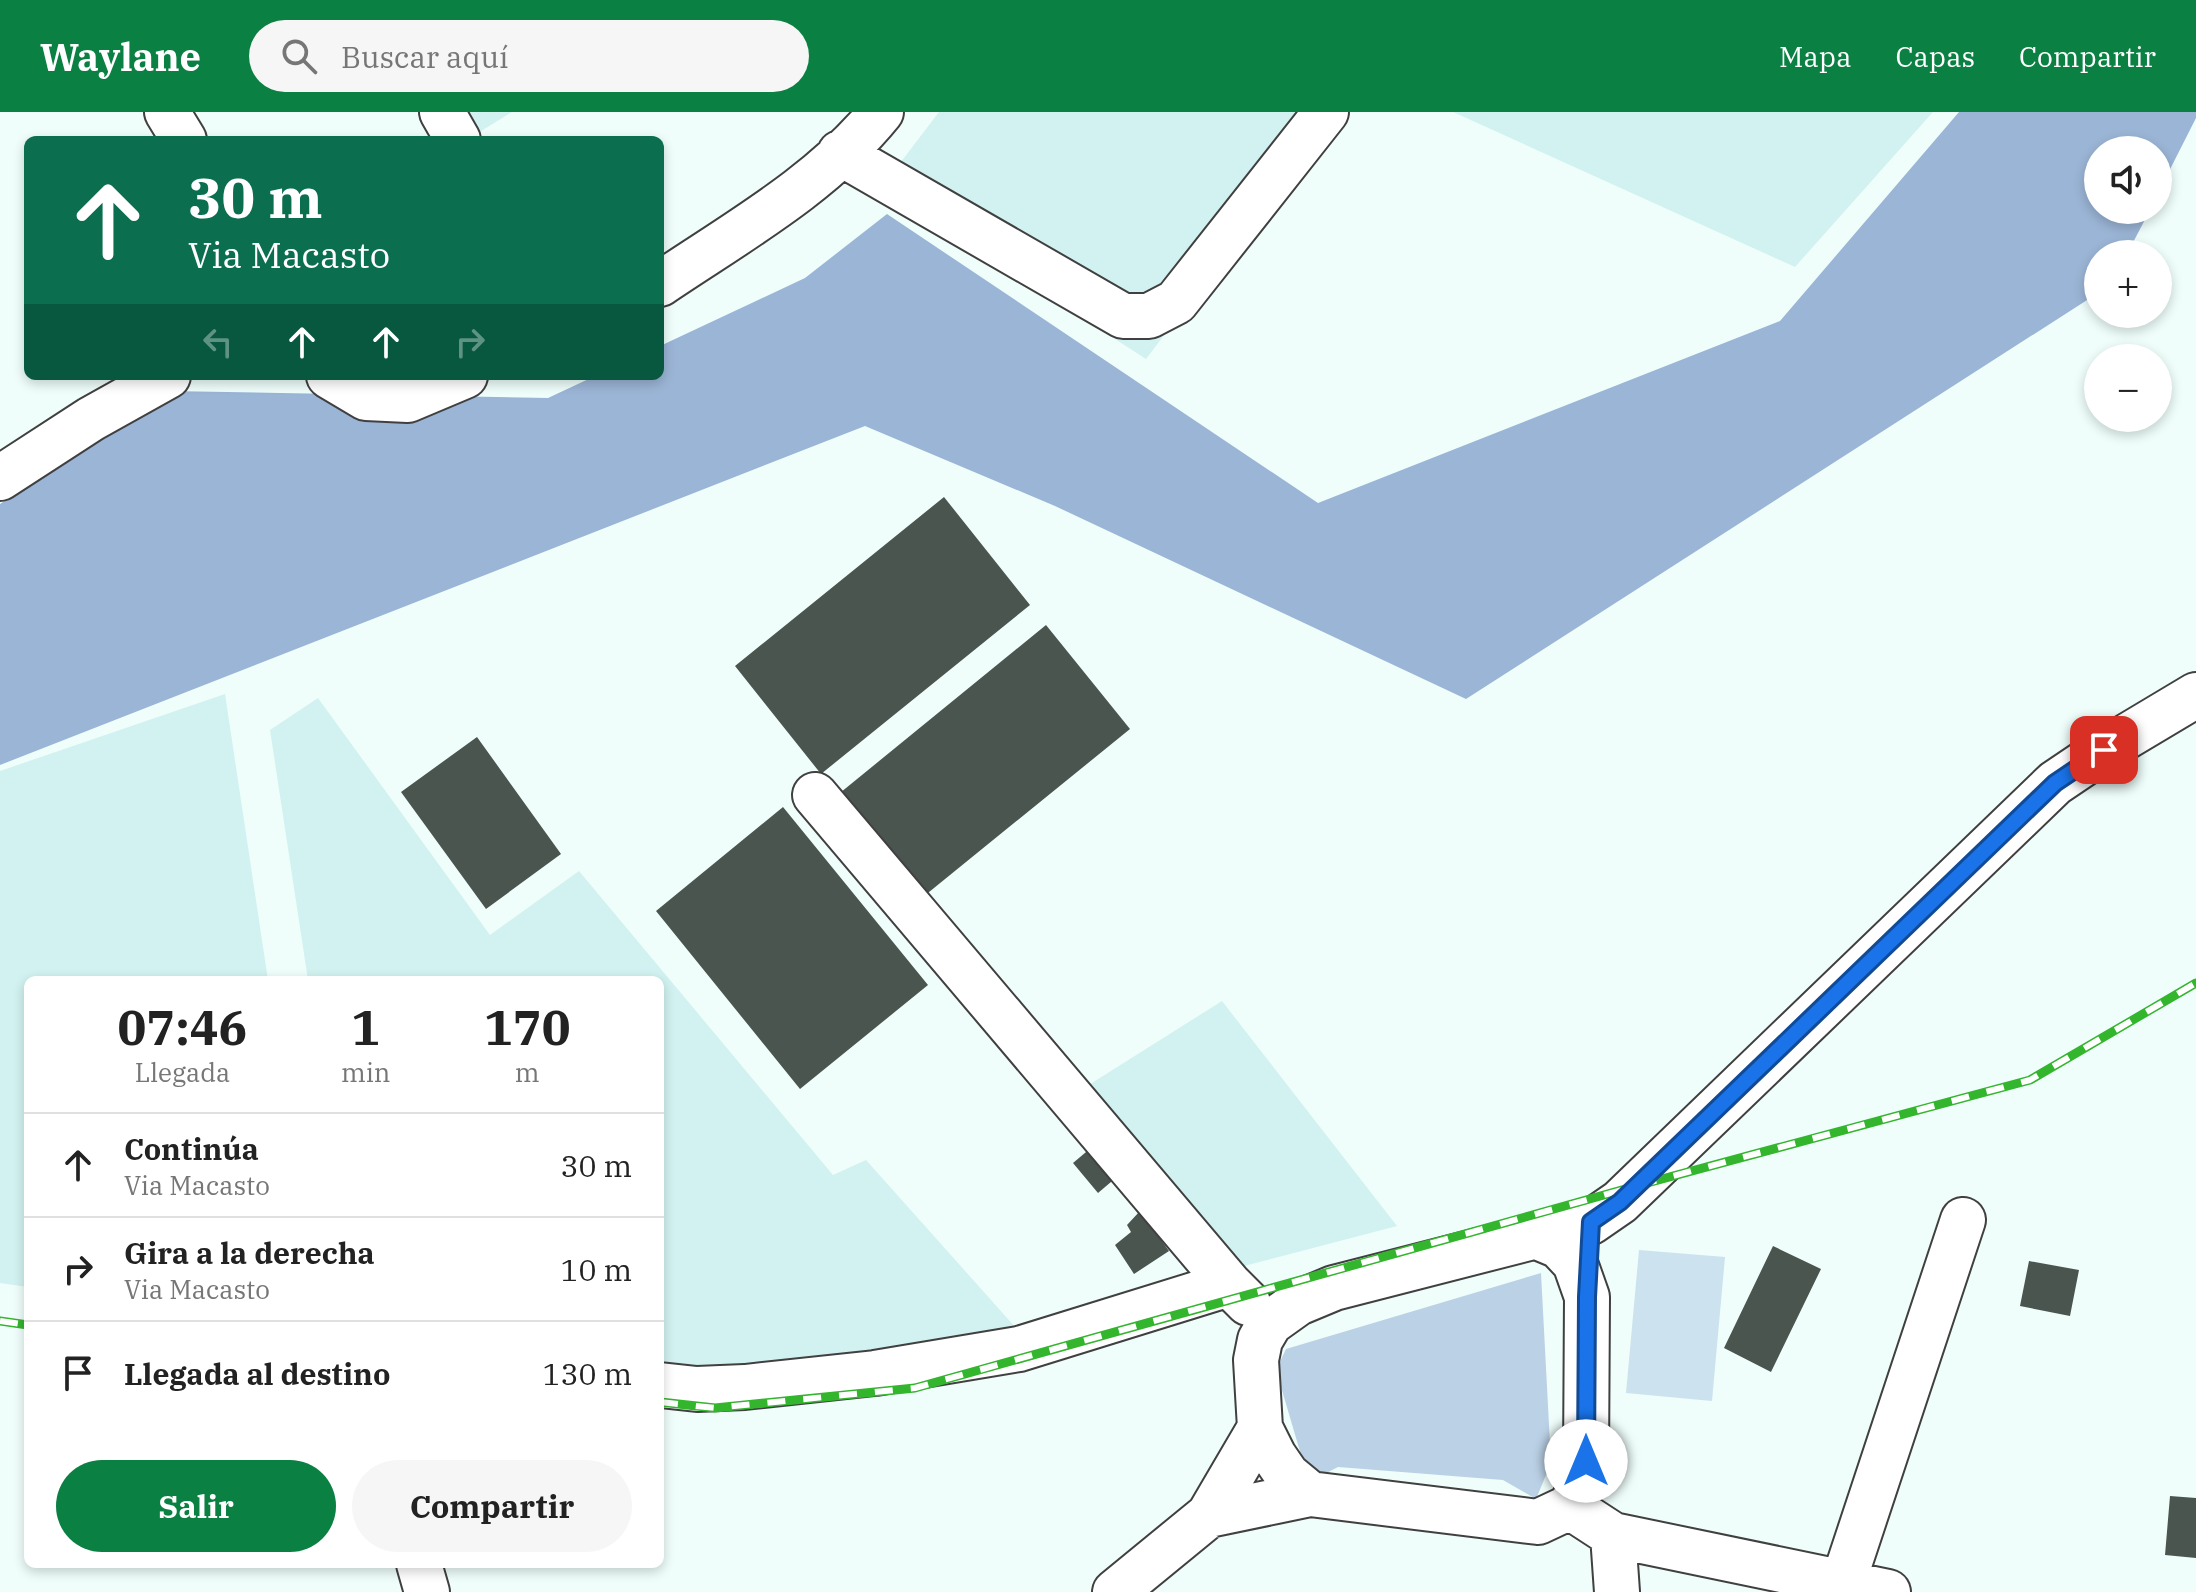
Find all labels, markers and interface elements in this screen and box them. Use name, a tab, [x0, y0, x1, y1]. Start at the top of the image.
search box	[249, 20, 809, 92]
text: Waylane	[40, 32, 201, 81]
icon: search	[277, 34, 321, 78]
text: Buscar aquí	[341, 37, 508, 76]
text: Mapa	[1779, 38, 1852, 75]
text: Capas	[1896, 38, 1975, 75]
text: Compartir	[2019, 38, 2156, 75]
map controls	[2084, 136, 2172, 432]
button: sound	[2084, 136, 2172, 224]
text: 30 m	[188, 161, 323, 233]
icon: ahead	[56, 168, 160, 272]
text: Via Macasto	[188, 231, 390, 278]
button: +	[2084, 240, 2172, 328]
icon: left	[196, 320, 240, 364]
icon: ahead	[280, 320, 324, 364]
icon: ahead	[364, 320, 408, 364]
icon: right	[448, 320, 492, 364]
button: −	[2084, 344, 2172, 432]
pin	[2070, 716, 2138, 784]
icon: arrive	[2082, 728, 2126, 772]
text: 07:46	[118, 996, 247, 1058]
text: 1	[351, 996, 380, 1058]
text: 170	[484, 996, 570, 1058]
text: Llegada	[135, 1055, 230, 1089]
text: min	[341, 1055, 390, 1089]
text: m	[515, 1055, 540, 1089]
text: Continúa	[124, 1129, 259, 1168]
icon: ahead	[56, 1143, 100, 1187]
text: 30 m	[560, 1146, 632, 1185]
text: Via Macasto	[124, 1168, 270, 1202]
text: Gira a la derecha	[124, 1233, 375, 1272]
icon: right	[56, 1247, 100, 1291]
text: 10 m	[560, 1250, 632, 1289]
text: Via Macasto	[124, 1272, 270, 1306]
icon: arrive	[56, 1351, 100, 1395]
text: Llegada al destino	[124, 1354, 390, 1393]
text: 130 m	[542, 1354, 632, 1393]
position arrow	[1544, 1419, 1628, 1503]
button: Salir	[56, 1460, 336, 1552]
button: Compartir	[352, 1460, 632, 1552]

